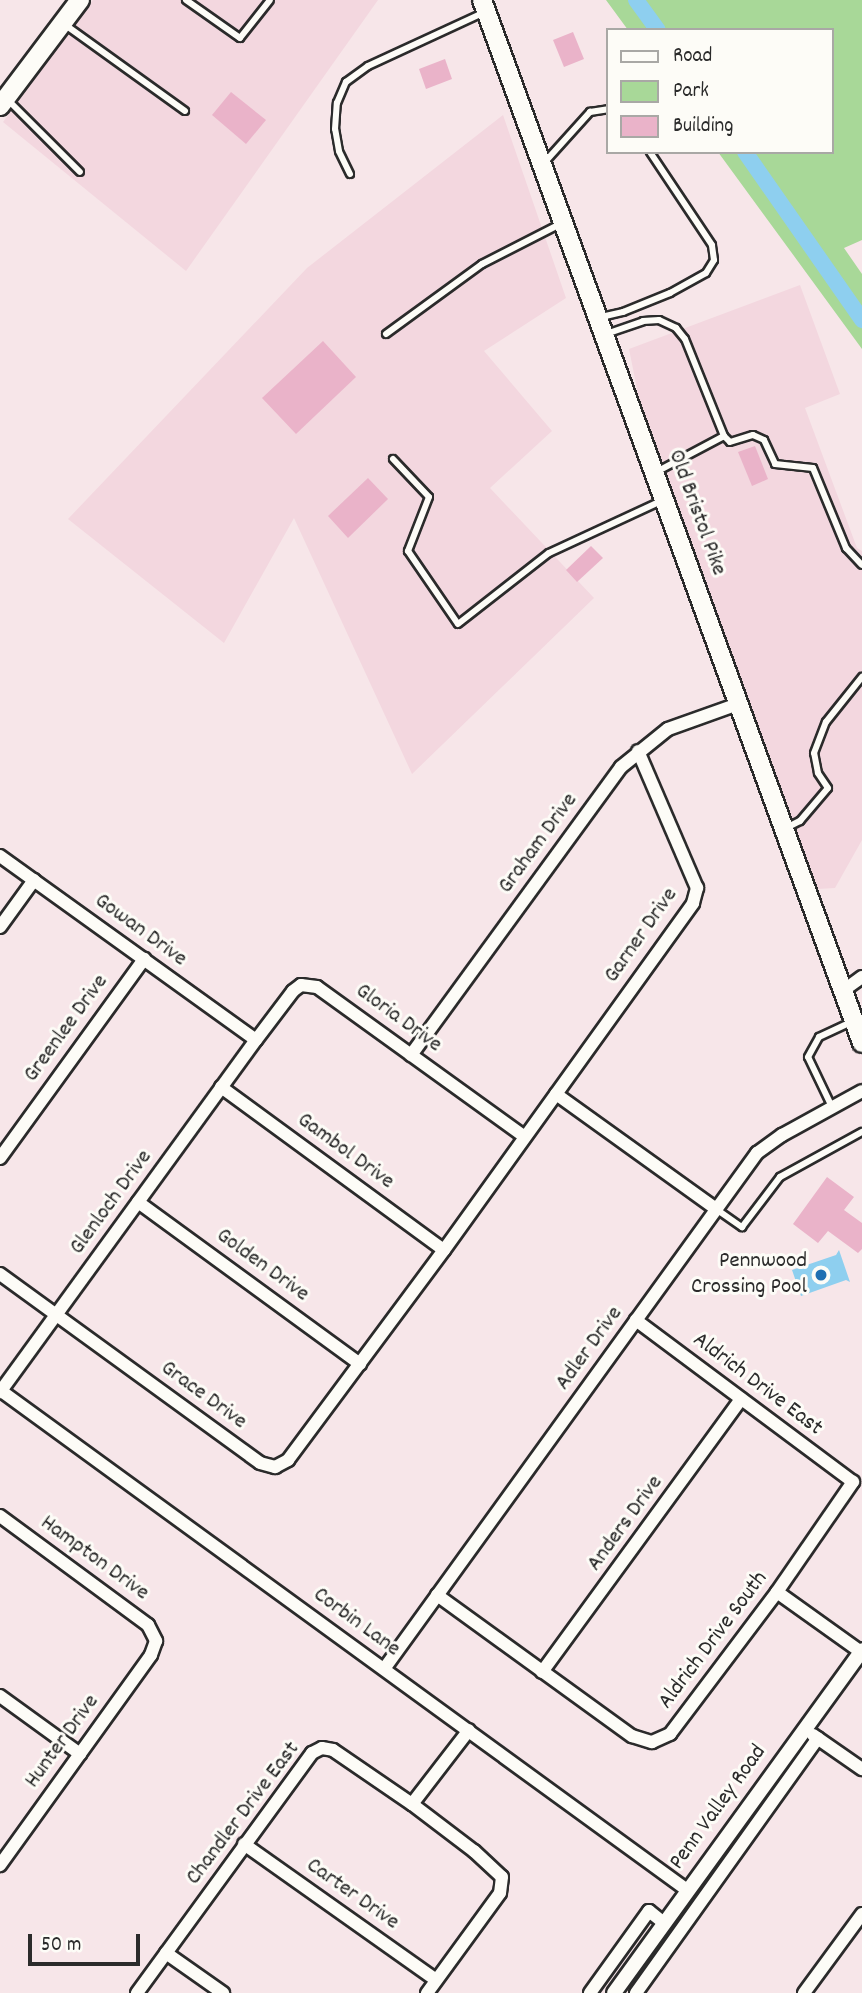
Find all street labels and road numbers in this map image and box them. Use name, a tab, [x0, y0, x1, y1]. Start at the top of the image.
street label: Old Bristol Pike	[661, 446, 731, 580]
street label: Graham Drive	[493, 788, 585, 900]
street label: Garner Drive	[599, 883, 685, 989]
street label: Gowan Drive	[88, 888, 192, 974]
street label: Greenlee Drive	[19, 970, 115, 1088]
street label: Gloria Drive	[349, 978, 447, 1060]
street label: Gambol Drive	[291, 1107, 399, 1197]
street label: Glenloch Drive	[65, 1145, 159, 1261]
street label: Golden Drive	[210, 1223, 314, 1309]
street label: Adler Drive	[550, 1302, 630, 1396]
street label: Aldrich Drive East	[687, 1327, 827, 1443]
street label: Grace Drive	[154, 1355, 252, 1437]
street label: Anders Drive	[582, 1471, 670, 1577]
street label: Hampton Drive	[34, 1510, 154, 1608]
street label: Aldrich Drive South	[653, 1567, 775, 1715]
street label: Corbin Lane	[307, 1582, 405, 1664]
street label: Hunter Drive	[20, 1690, 106, 1794]
street label: Chandler Drive East	[181, 1737, 307, 1891]
street label: Penn Valley Road	[664, 1740, 774, 1876]
street label: Carter Drive	[300, 1853, 404, 1937]

